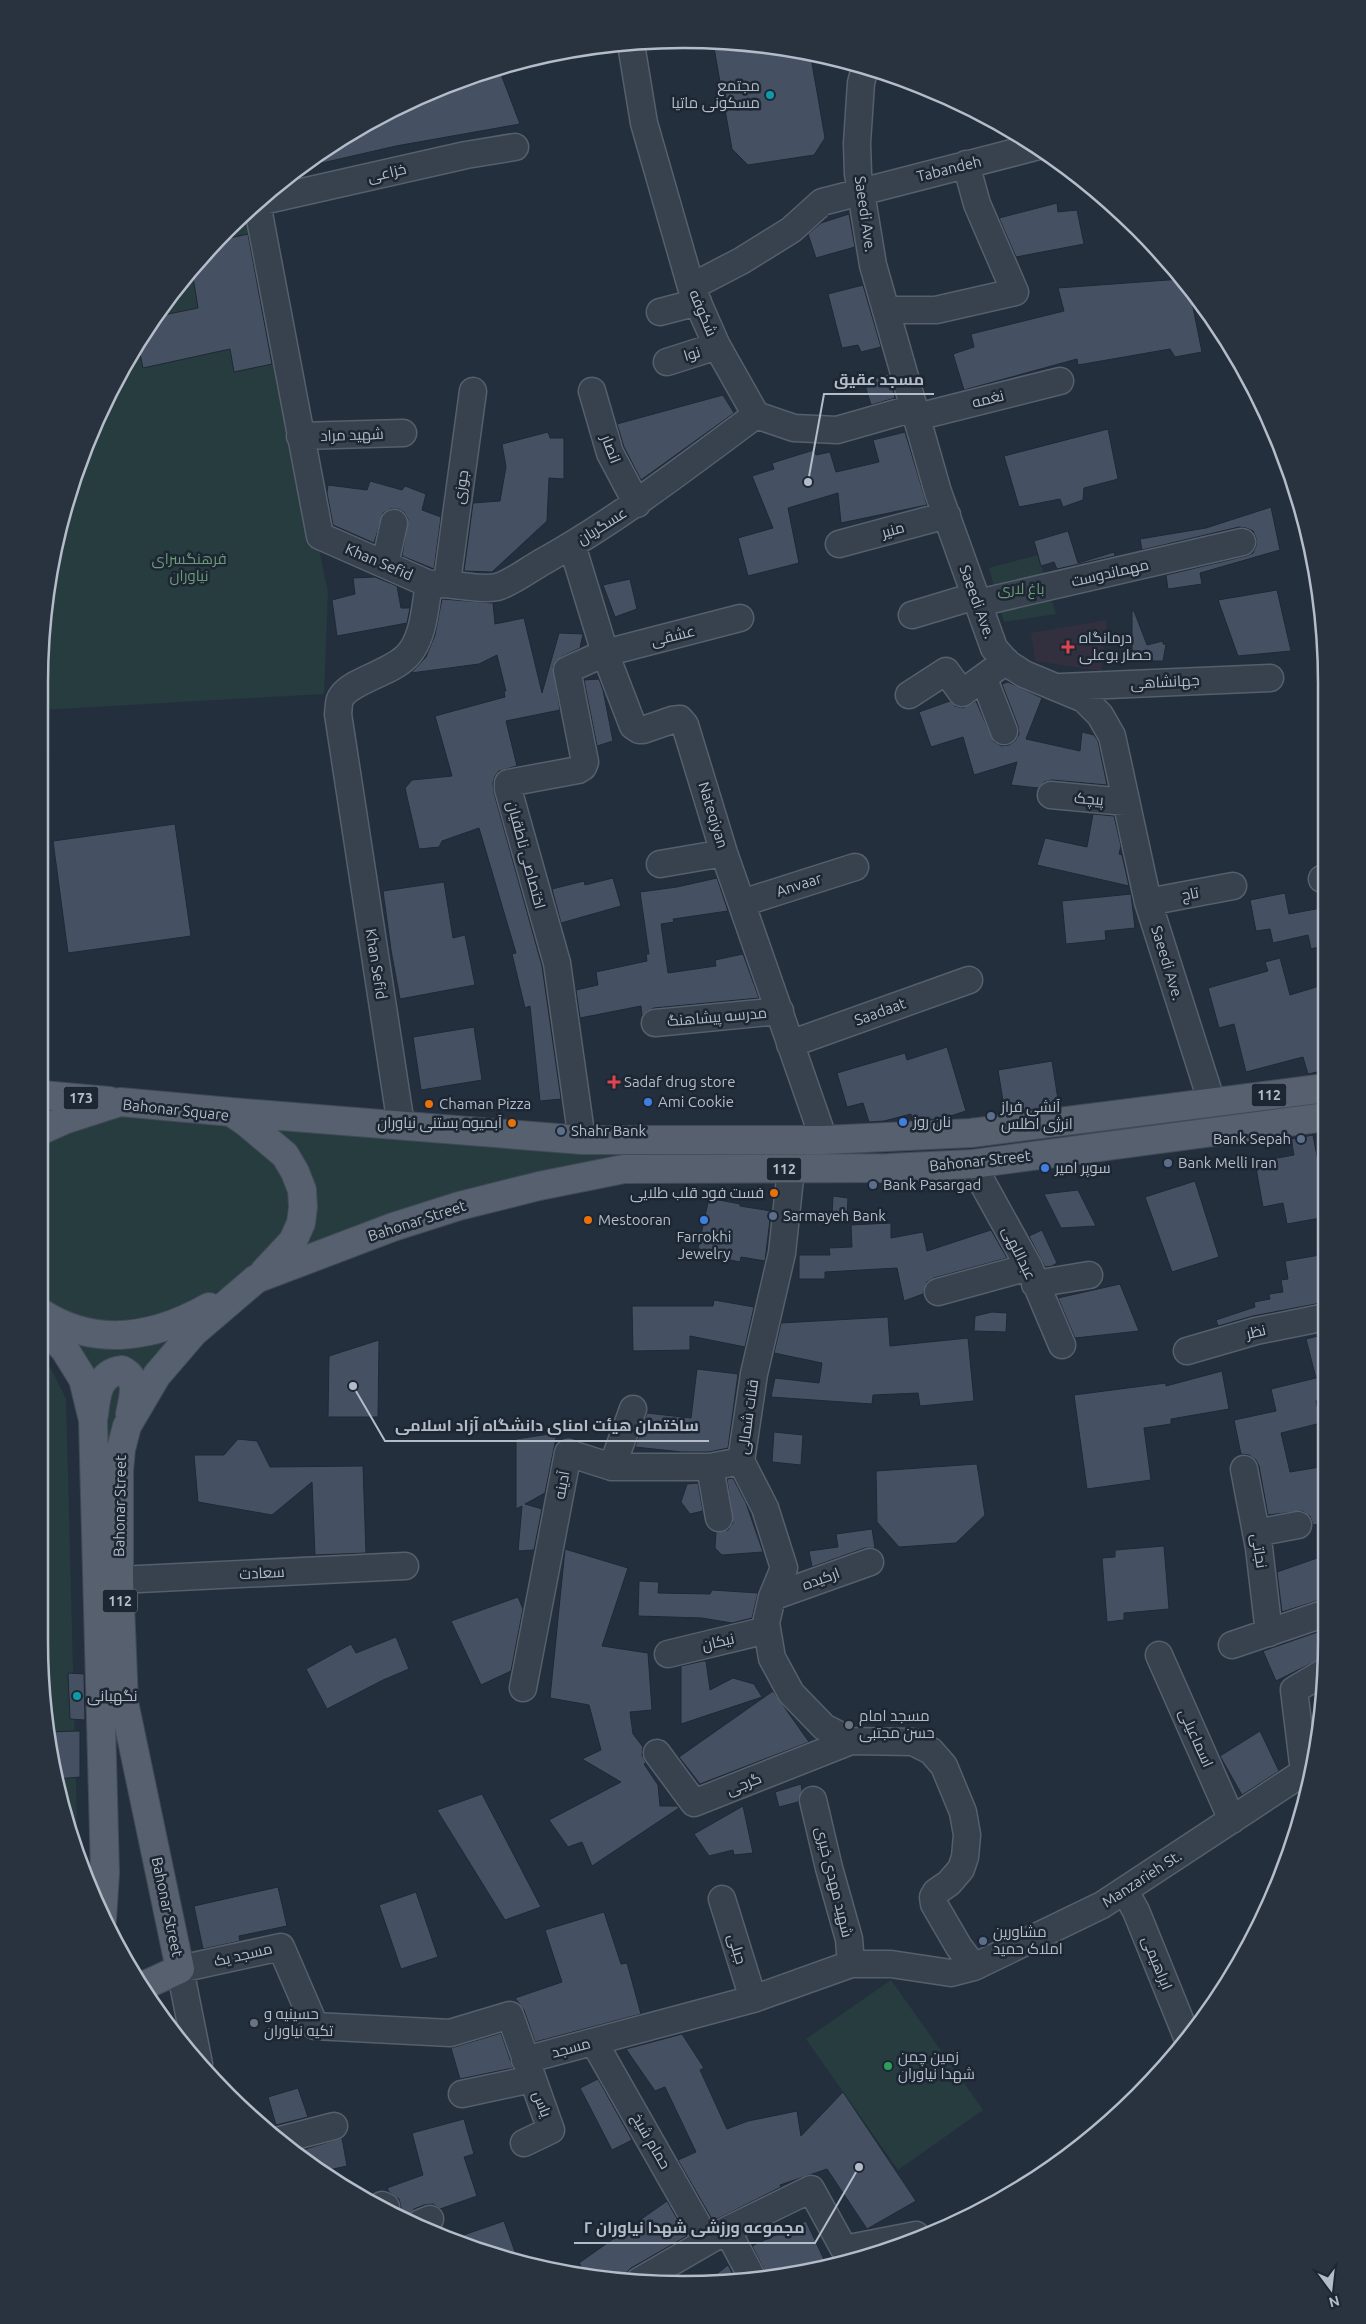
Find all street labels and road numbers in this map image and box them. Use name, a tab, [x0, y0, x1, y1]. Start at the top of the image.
street label: Tabandeh	[915, 152, 983, 185]
street label: خزاعی	[366, 160, 408, 187]
street label: Saeedi Ave.	[852, 175, 879, 253]
street label: شکوفه	[685, 287, 721, 339]
street label: نوا	[681, 343, 703, 365]
street label: نغمه	[970, 386, 1006, 411]
street label: شهید مراد	[320, 425, 384, 446]
street label: انصار	[597, 431, 625, 466]
street label: جوزی	[450, 469, 473, 505]
street label: عسگریان	[574, 504, 631, 549]
street label: منیر	[879, 518, 906, 542]
street label: Khan Sefid	[343, 540, 416, 583]
street label: مهماندوست	[1070, 555, 1151, 592]
street label: Saeedi Ave.	[956, 563, 999, 641]
street label: عشقی	[649, 622, 697, 651]
street label: جهانشاهی	[1130, 671, 1200, 694]
street label: Nateqiyan	[695, 780, 732, 850]
street label: پیچک	[1073, 789, 1105, 810]
street label: اختصاصی ناطقیان	[502, 799, 549, 911]
street label: Anvaar	[774, 869, 824, 900]
street label: تاج	[1180, 884, 1201, 906]
street label: Saeedi Ave.	[1148, 924, 1187, 1002]
street label: Khan Sefid	[362, 927, 390, 1001]
street label: Saadaat	[852, 994, 908, 1029]
street label: مدرسه پیشاهنگ	[666, 1004, 768, 1031]
road number: 112	[1252, 1084, 1286, 1106]
road number: 173	[64, 1086, 98, 1110]
street label: Bahonar Square	[122, 1095, 230, 1124]
street label: Bahonar Street	[928, 1147, 1032, 1174]
road number: 112	[766, 1158, 802, 1180]
street label: Bahonar Street	[366, 1197, 468, 1244]
street label: عبداللهی	[997, 1223, 1040, 1283]
street label: نظر	[1243, 1321, 1268, 1343]
street label: قنات شمالى	[734, 1378, 763, 1456]
street label: Bahonar Street	[110, 1455, 129, 1557]
street label: آدینه	[550, 1469, 573, 1500]
street label: نجاتی	[1246, 1532, 1271, 1570]
street label: سعادت	[239, 1563, 285, 1582]
street label: ارکیده	[800, 1564, 842, 1594]
road number: 112	[102, 1590, 138, 1612]
street label: نیکان	[700, 1630, 736, 1655]
street label: اسماعیلی	[1174, 1706, 1217, 1770]
street label: گرجی	[724, 1769, 765, 1800]
street label: شهید مهدی خیری	[811, 1825, 856, 1939]
street label: Manzarieh St.	[1099, 1847, 1185, 1911]
street label: Bahonar Street	[149, 1855, 186, 1959]
street label: جبلی	[723, 1932, 750, 1967]
street label: ابراهیمی	[1137, 1934, 1176, 1993]
street label: مسجد یک	[212, 1940, 274, 1969]
street label: مسجد	[550, 2034, 592, 2061]
street label: یاس	[528, 2088, 555, 2120]
street label: حمام شیخ	[626, 2110, 674, 2173]

